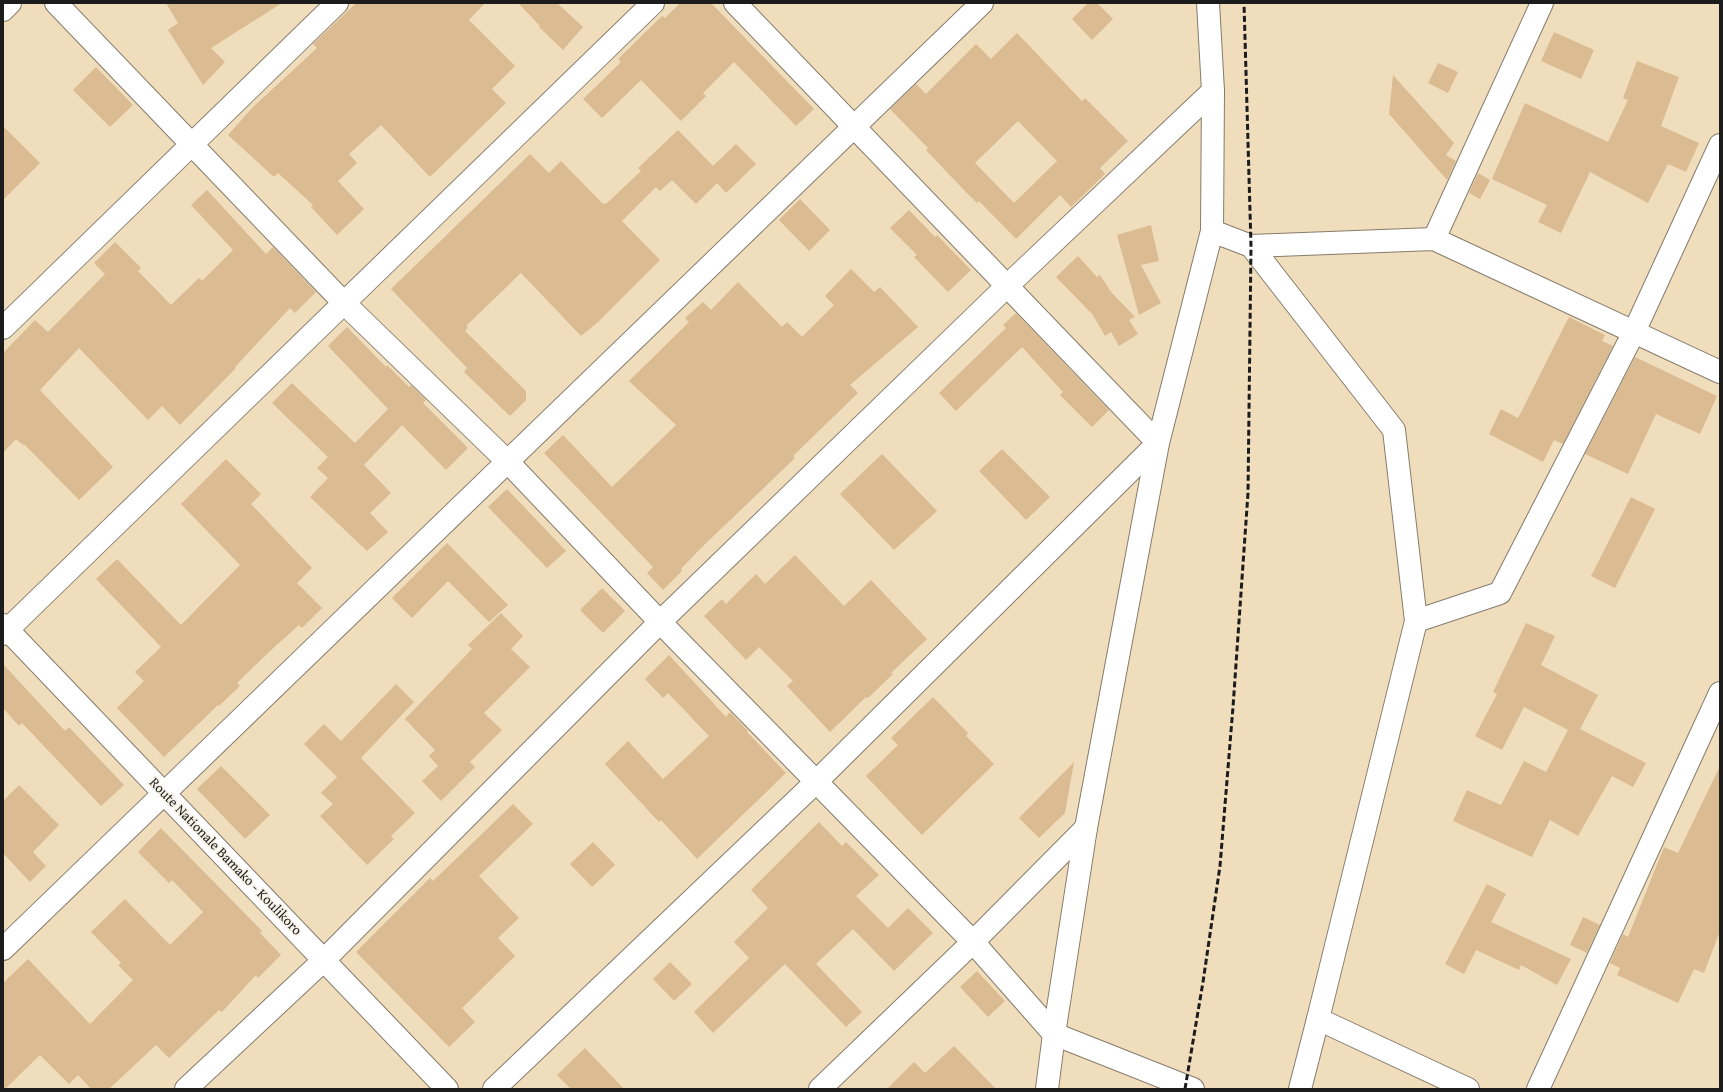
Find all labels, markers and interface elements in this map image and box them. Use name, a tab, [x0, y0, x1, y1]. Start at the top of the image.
street label: Route Nationale Bamako - Koulikoro	[145, 775, 305, 939]

